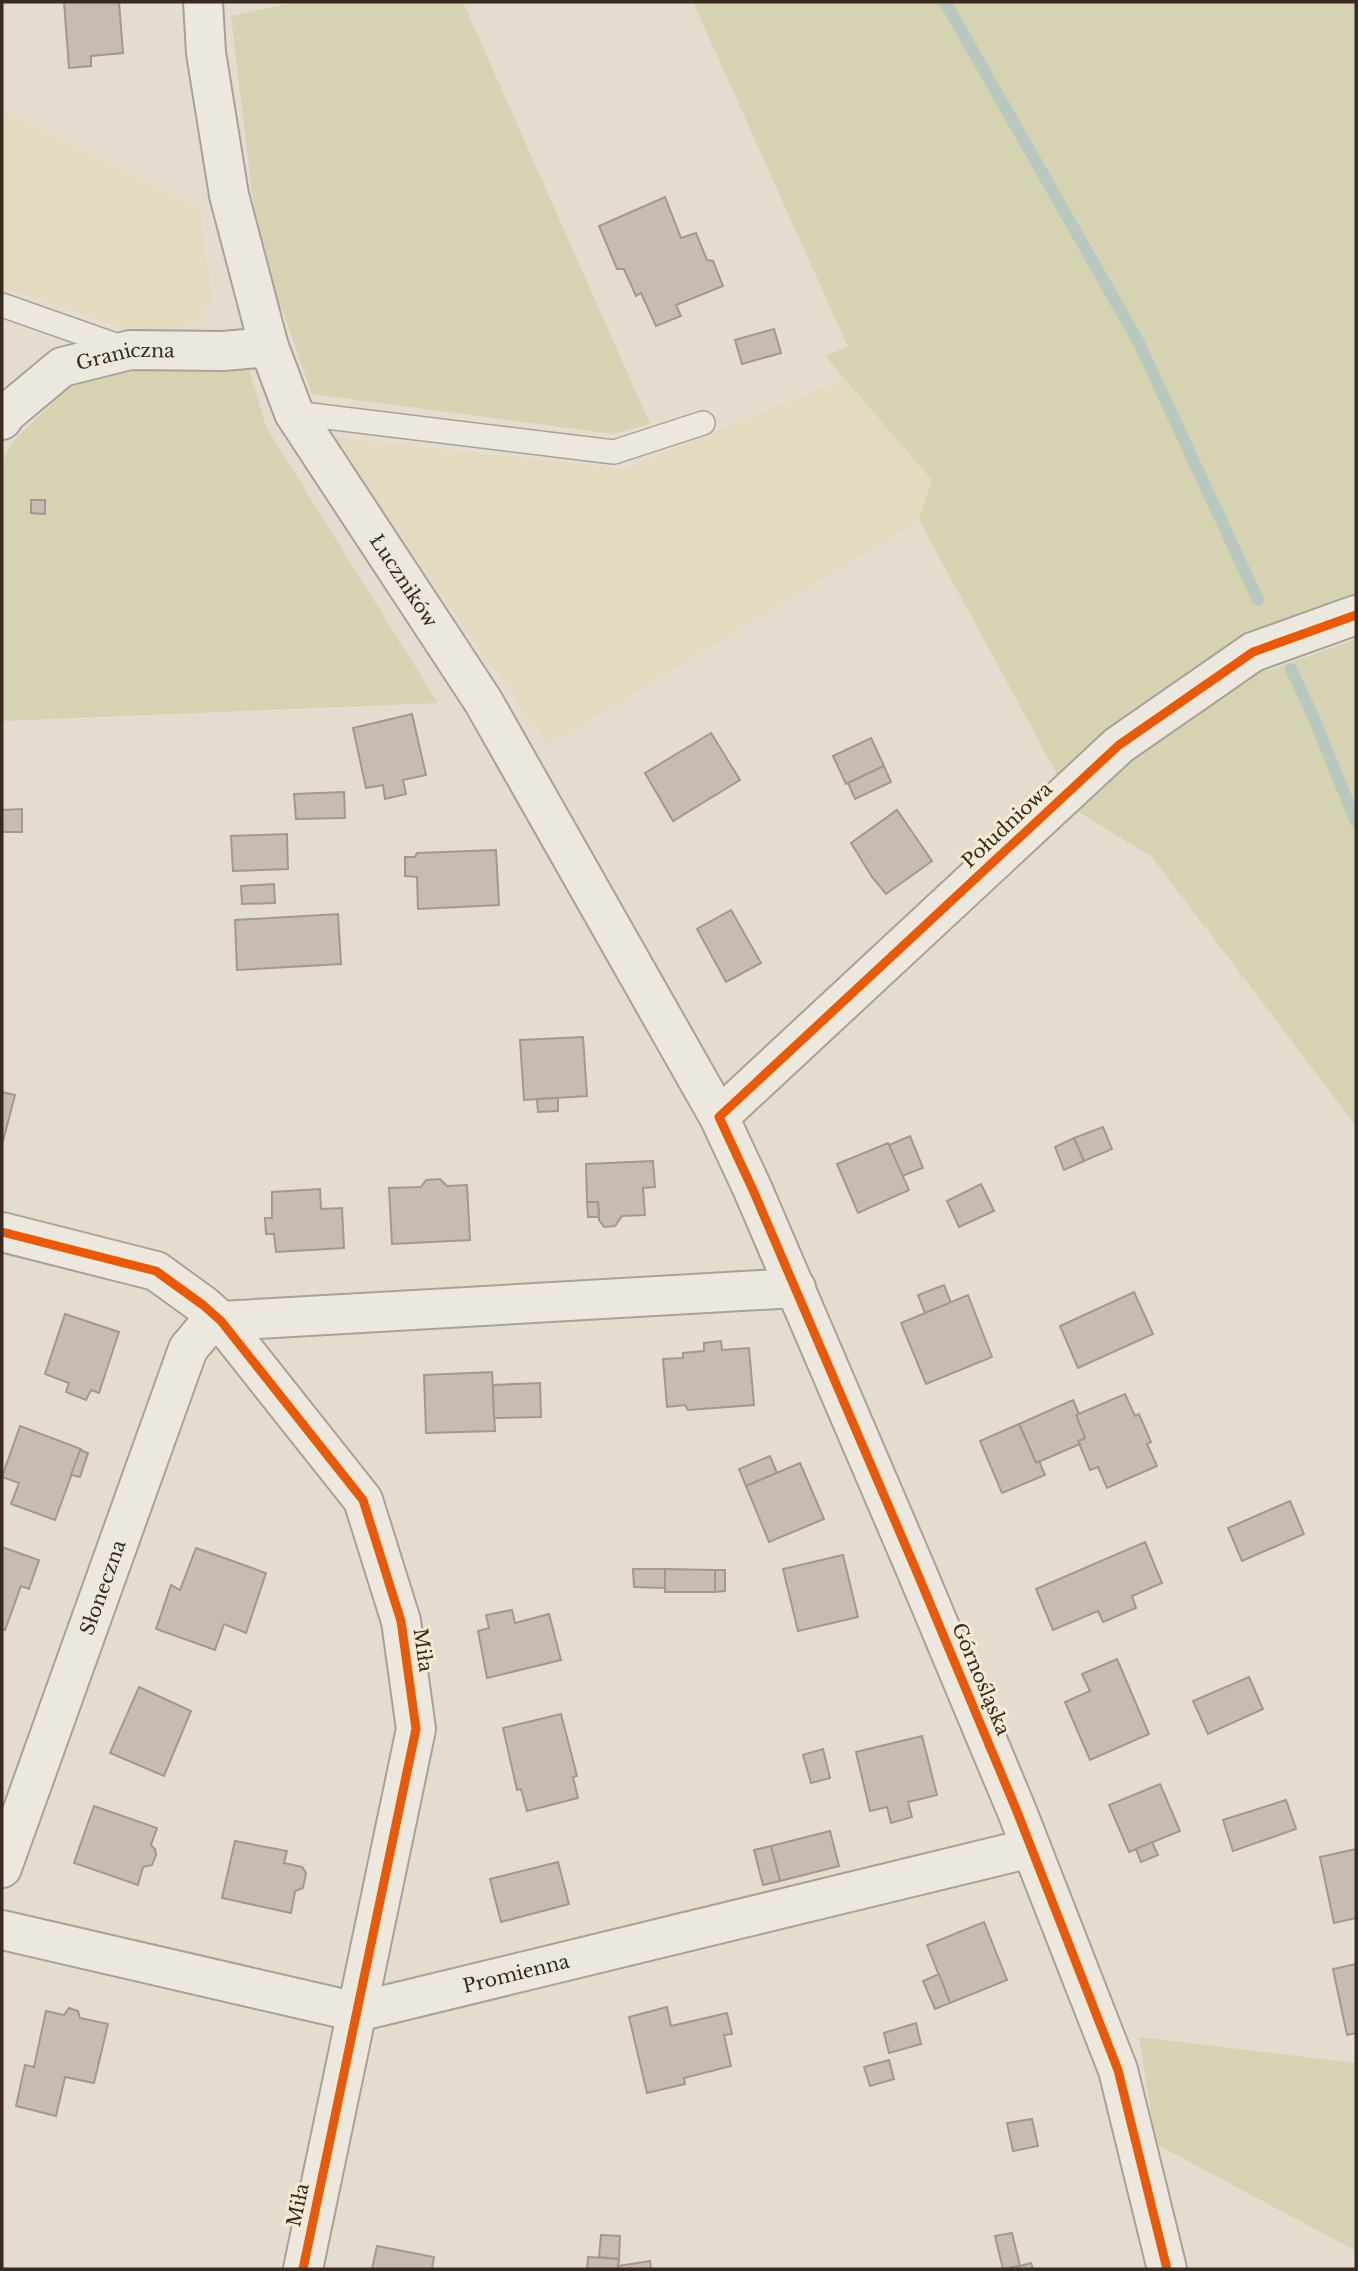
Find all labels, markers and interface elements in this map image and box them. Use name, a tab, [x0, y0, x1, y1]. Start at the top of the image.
street label: Graniczna	[73, 339, 175, 375]
street label: Łuczników	[365, 530, 443, 631]
street label: Południowa	[957, 777, 1057, 873]
street label: Słoneczna	[75, 1536, 130, 1638]
street label: Górnośląska	[947, 1619, 1015, 1739]
street label: Miła	[409, 1627, 438, 1674]
street label: Promienna	[460, 1949, 572, 1997]
street label: Miła	[282, 2181, 314, 2229]

